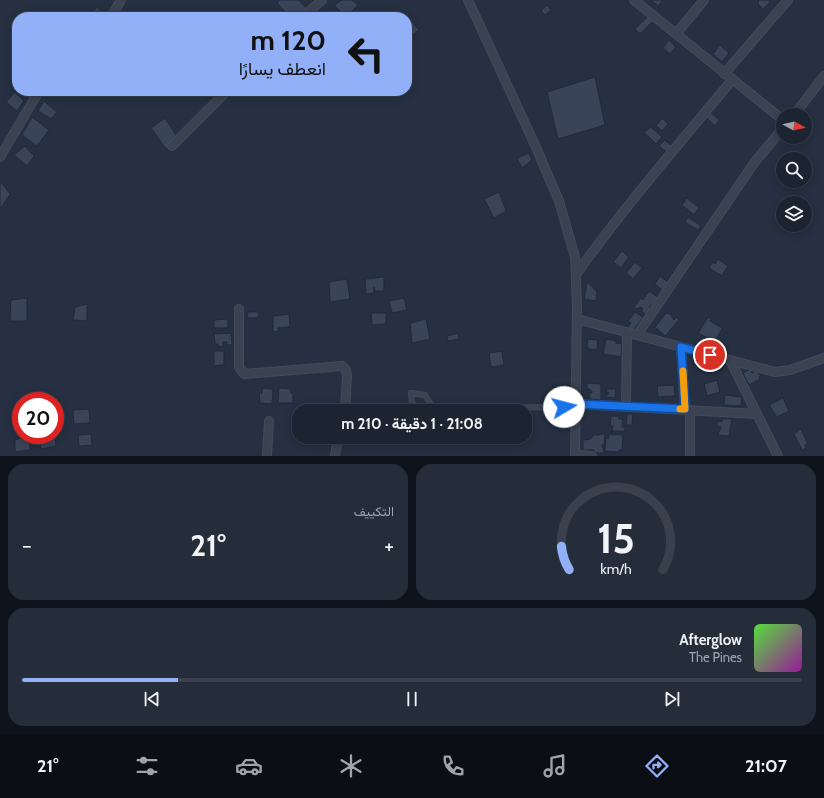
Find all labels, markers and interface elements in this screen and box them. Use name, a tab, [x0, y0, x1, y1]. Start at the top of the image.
text: 120 m	[250, 23, 326, 57]
icon: left	[340, 28, 392, 80]
text: انعطف يسارًا	[239, 58, 326, 80]
north arrow	[776, 108, 812, 144]
map controls	[776, 108, 812, 232]
button: search	[776, 152, 812, 188]
button: layers	[776, 196, 812, 232]
pin	[693, 338, 727, 372]
icon: arrive	[699, 344, 721, 366]
position arrow	[543, 386, 585, 428]
speed limit sign: 20	[12, 392, 64, 444]
text: 21:08 · 1 دقيقة · 210 m	[341, 415, 483, 433]
text: التكييف	[354, 503, 394, 519]
text: 15	[597, 513, 635, 563]
text: 21°	[190, 527, 226, 564]
text: −	[22, 532, 32, 559]
text: +	[384, 532, 394, 559]
text: km/h	[600, 560, 632, 578]
text: Afterglow	[679, 631, 742, 649]
text: The Pines	[689, 649, 742, 665]
icon: previous	[141, 688, 163, 710]
icon: pause	[401, 688, 423, 710]
icon: next	[661, 688, 683, 710]
icon: filters	[133, 752, 161, 780]
icon: car	[235, 752, 263, 780]
icon: climate	[337, 752, 365, 780]
icon: phone	[439, 752, 467, 780]
icon: music	[541, 752, 569, 780]
icon: directions	[643, 752, 671, 780]
text: 21°	[37, 755, 58, 777]
text: 21:07	[745, 755, 787, 777]

